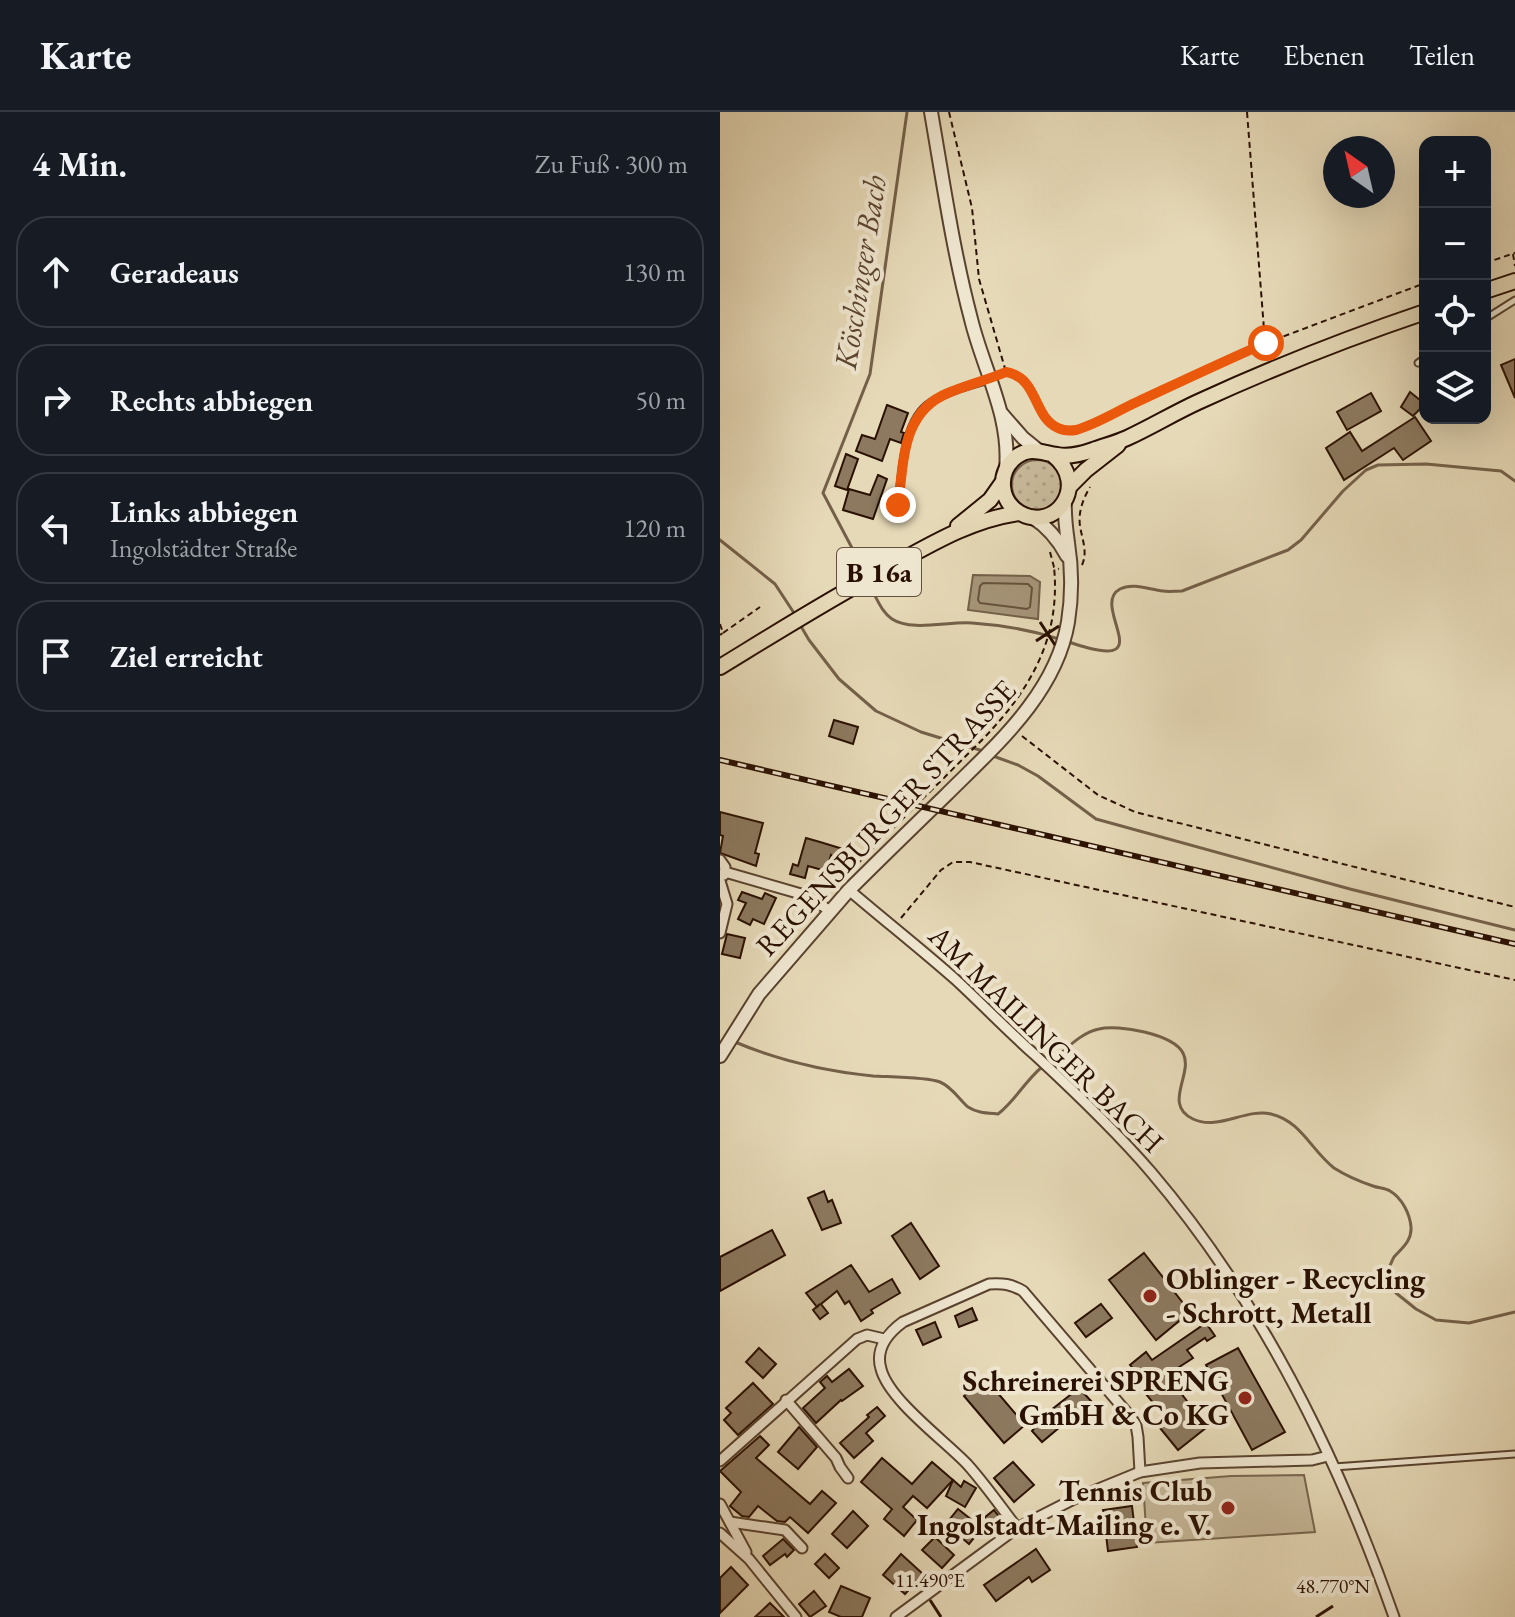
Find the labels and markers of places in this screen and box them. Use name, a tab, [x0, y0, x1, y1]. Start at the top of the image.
place label: Oblinger - Recycling - Schrott, Metall	[1166, 1259, 1426, 1332]
marker: Oblinger - Recycling - Schrott, Metall	[1141, 1287, 1159, 1305]
place label: Schreinerei SPRENG GmbH & Co KG	[963, 1361, 1229, 1434]
marker: Schreinerei SPRENG GmbH & Co KG	[1236, 1389, 1254, 1407]
place label: Tennis Club Ingolstadt-Mailing e. V.	[917, 1471, 1212, 1544]
marker: Tennis Club Ingolstadt-Mailing e. V.	[1219, 1499, 1237, 1517]

